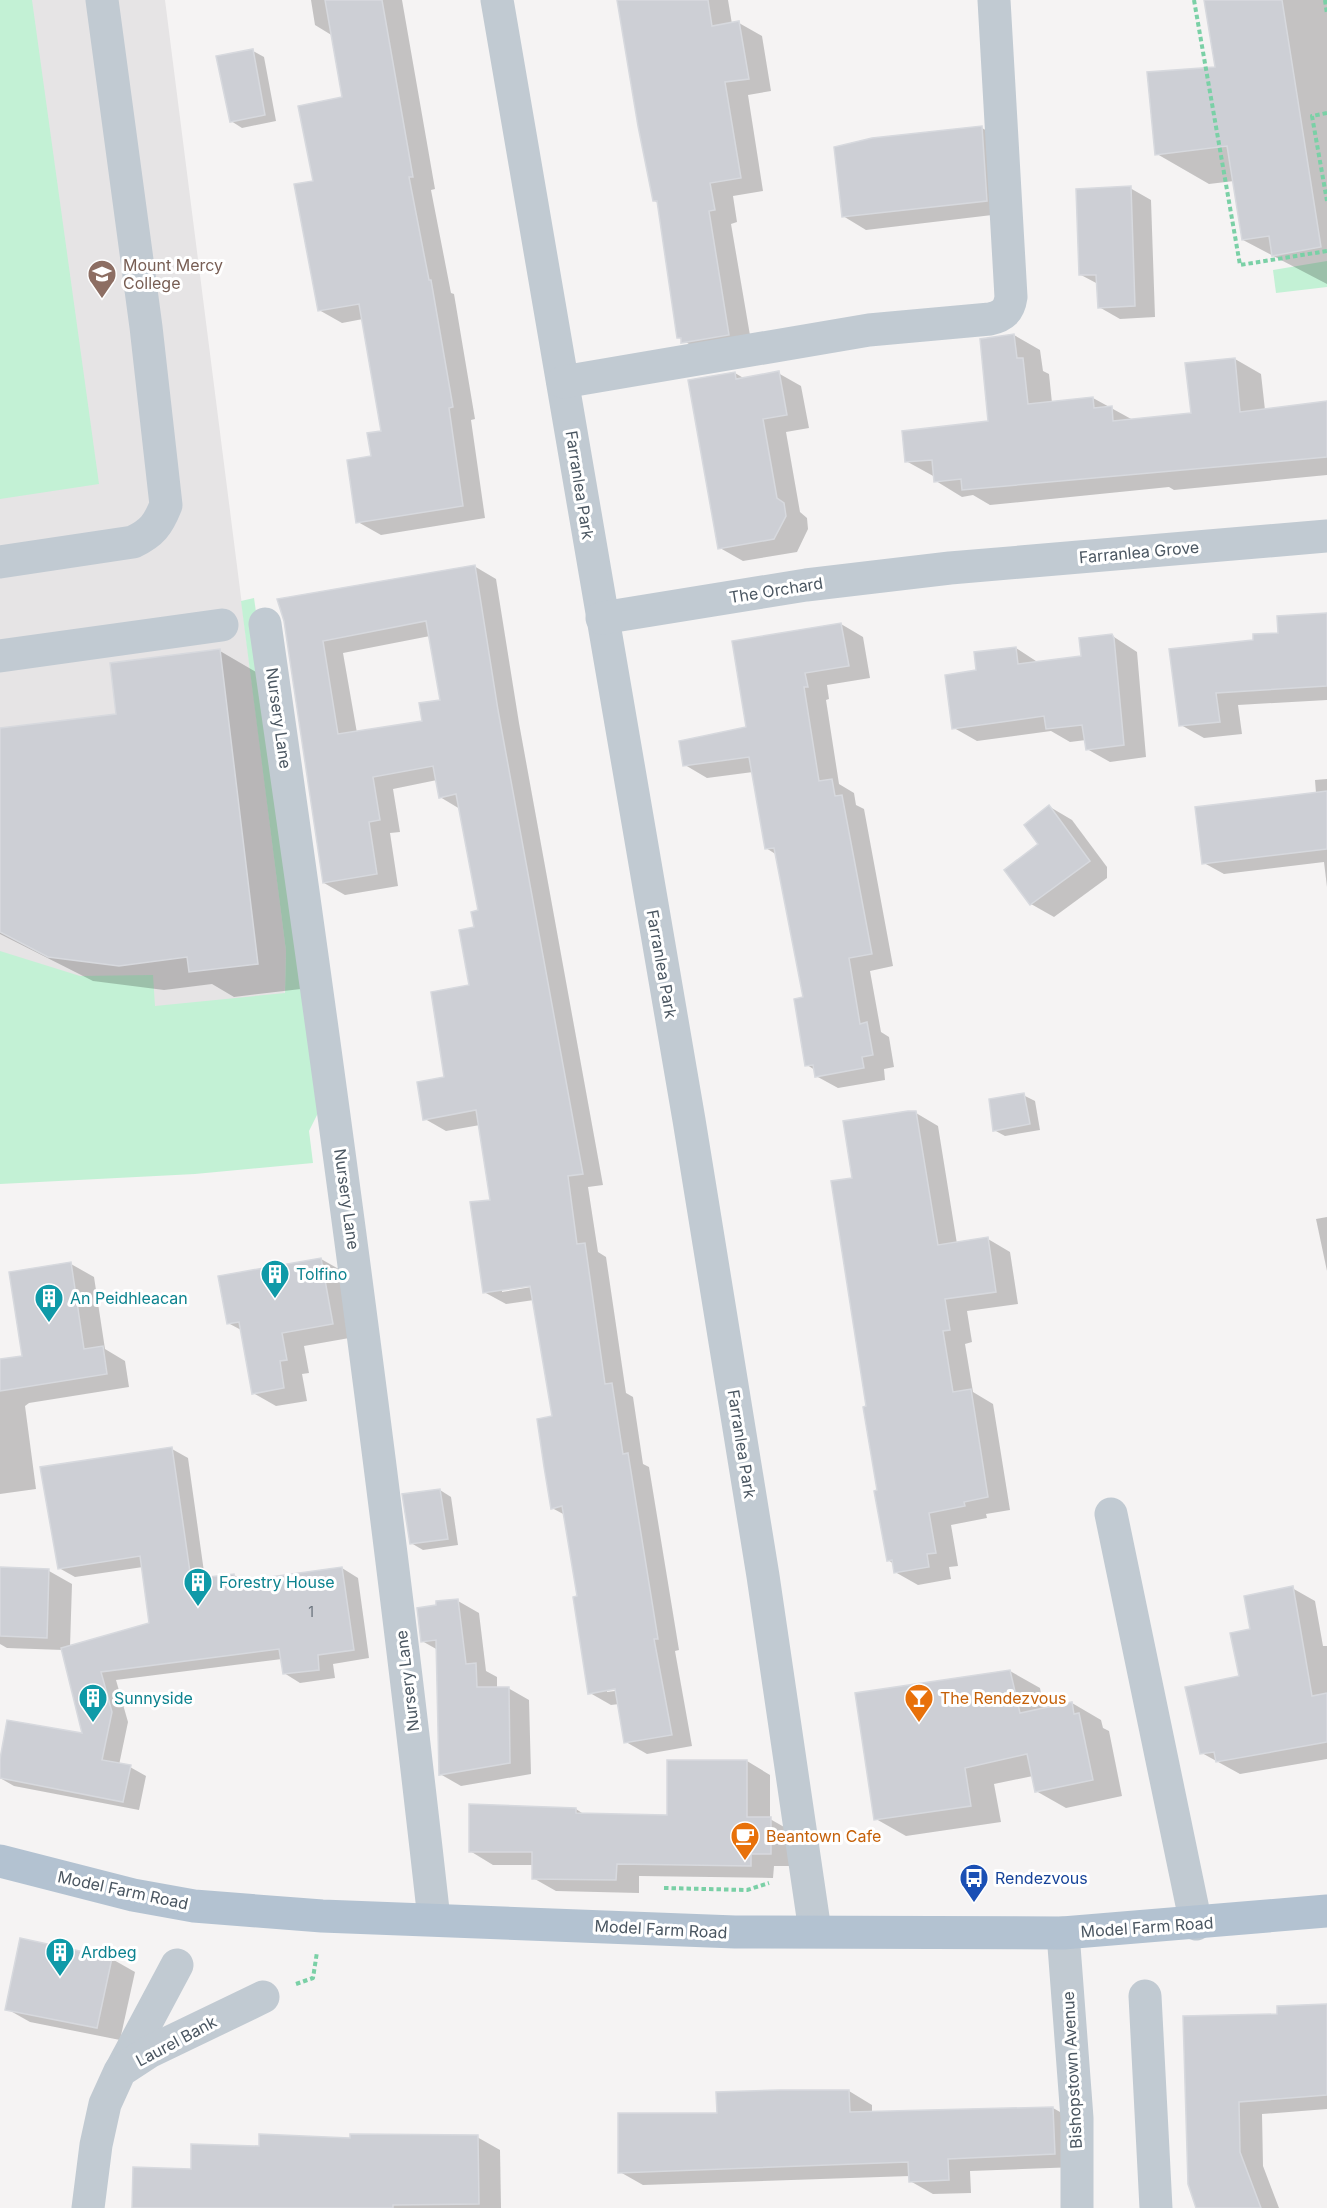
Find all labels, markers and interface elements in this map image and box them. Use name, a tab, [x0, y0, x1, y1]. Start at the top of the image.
place label: Mount Mercy College	[123, 255, 223, 293]
school or university icon: Mount Mercy College	[86, 258, 118, 300]
street label: Farranlea Park	[562, 429, 599, 541]
street label: Farranlea Grove	[1078, 537, 1200, 567]
street label: The Orchard	[728, 573, 824, 607]
street label: Nursery Lane	[262, 666, 296, 770]
street label: Farranlea Park	[643, 908, 681, 1020]
street label: Nursery Lane	[330, 1147, 364, 1251]
building icon: Tolfino	[259, 1258, 291, 1300]
place label: Tolfino	[296, 1264, 347, 1284]
building icon: An Peidhleacan	[33, 1282, 65, 1324]
place label: An Peidhleacan	[70, 1288, 188, 1308]
street label: Farranlea Park	[724, 1388, 761, 1500]
building icon: Forestry House	[182, 1566, 214, 1608]
place label: Forestry House	[219, 1572, 335, 1592]
house number: 1	[308, 1603, 314, 1620]
street label: Nursery Lane	[391, 1629, 423, 1733]
building icon: Sunnyside	[77, 1682, 109, 1724]
bar icon: The Rendezvous	[903, 1682, 935, 1724]
place label: Sunnyside	[114, 1688, 193, 1708]
place label: The Rendezvous	[940, 1688, 1066, 1708]
cafe icon: Beantown Cafe	[729, 1820, 761, 1862]
place label: Beantown Cafe	[766, 1826, 881, 1846]
bus stop icon: Rendezvous	[958, 1862, 990, 1904]
street label: Model Farm Road	[56, 1866, 190, 1914]
place label: Rendezvous	[995, 1868, 1088, 1888]
street label: Model Farm Road	[1080, 1912, 1214, 1942]
street label: Model Farm Road	[594, 1916, 728, 1942]
building icon: Ardbeg	[44, 1936, 76, 1978]
place label: Ardbeg	[81, 1942, 137, 1962]
street label: Bishopstown Avenue	[1058, 1991, 1086, 2149]
street label: Laurel Bank	[132, 2011, 220, 2071]

